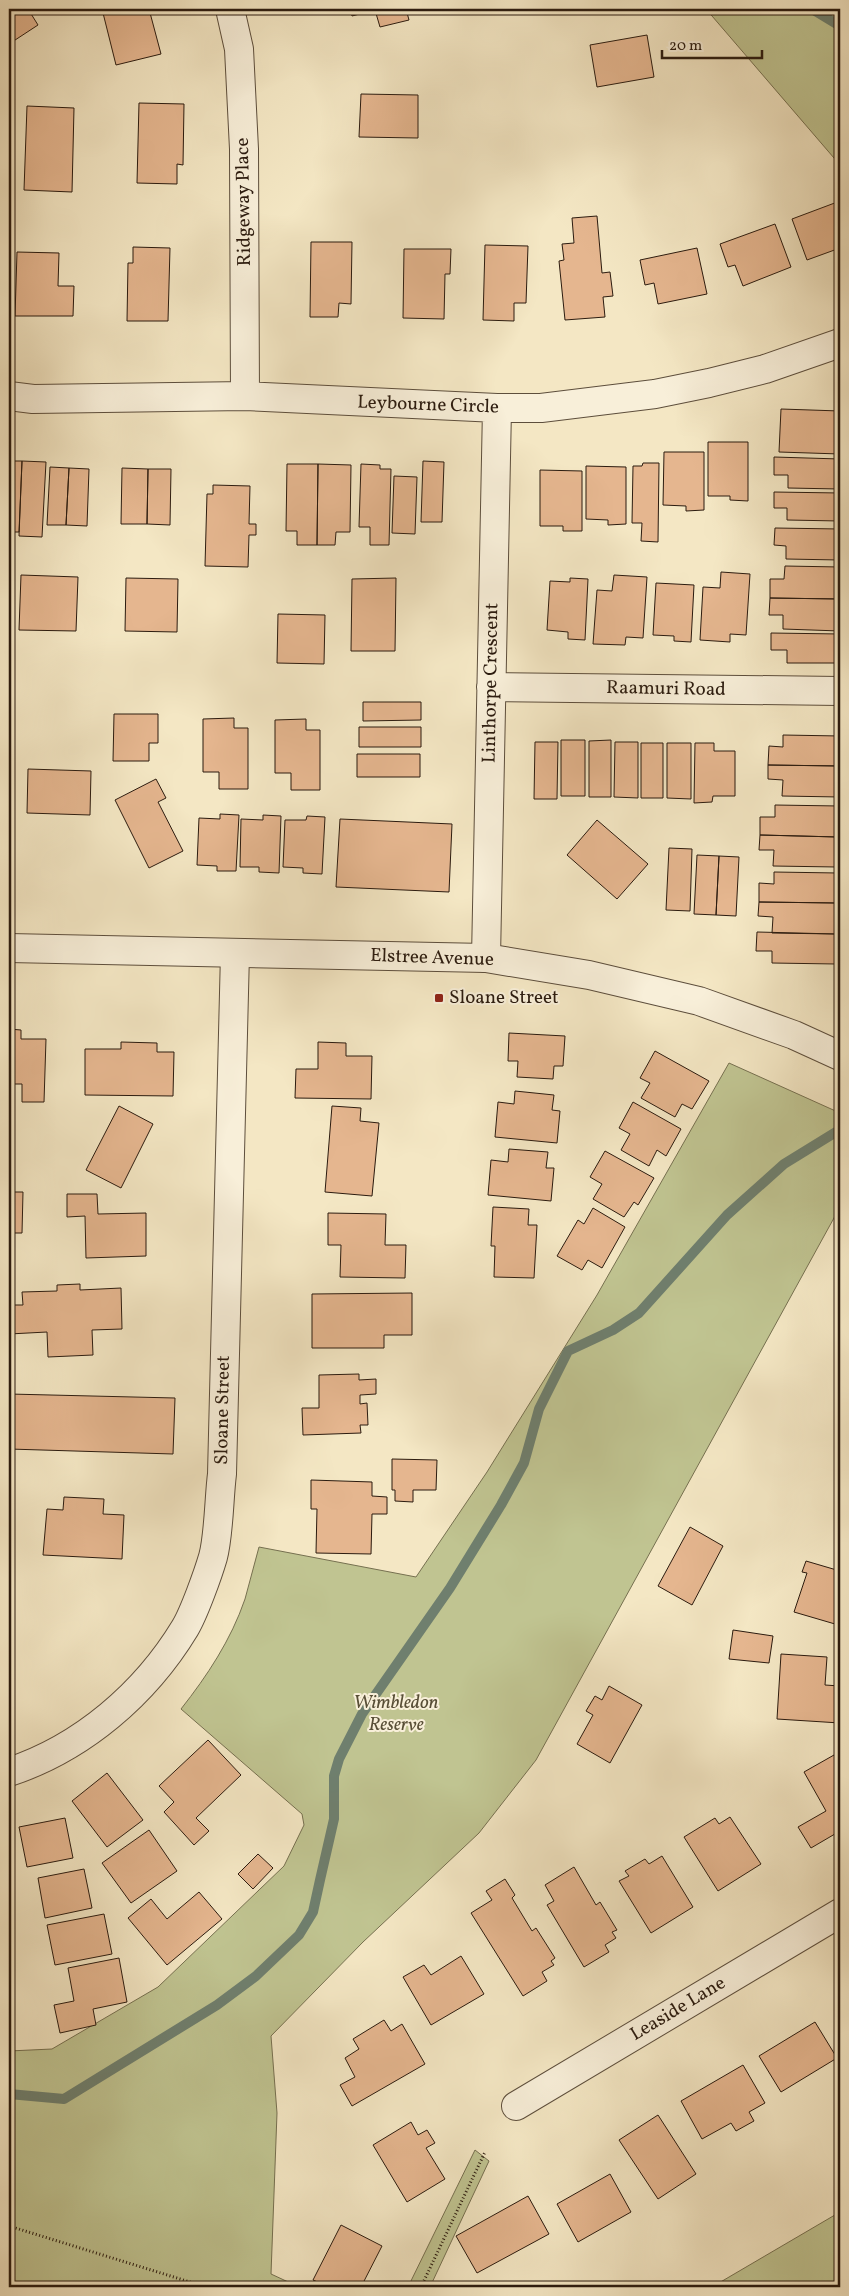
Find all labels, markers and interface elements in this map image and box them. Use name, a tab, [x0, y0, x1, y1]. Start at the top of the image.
scale bar	[662, 28, 762, 60]
text: 20 m	[669, 36, 702, 57]
street label: Ridgeway Place	[230, 137, 258, 267]
street label: Leybourne Circle	[357, 390, 499, 420]
street label: Linthorpe Crescent	[477, 602, 505, 763]
street label: Raamuri Road	[606, 675, 726, 703]
street label: Elstree Avenue	[370, 943, 494, 973]
place label: Sloane Street	[449, 985, 559, 1011]
marker: Sloane Street	[433, 992, 445, 1004]
street label: Sloane Street	[209, 1355, 237, 1465]
park label: Wimbledon Reserve	[354, 1690, 439, 1738]
street label: Leaside Lane	[625, 1970, 731, 2048]

